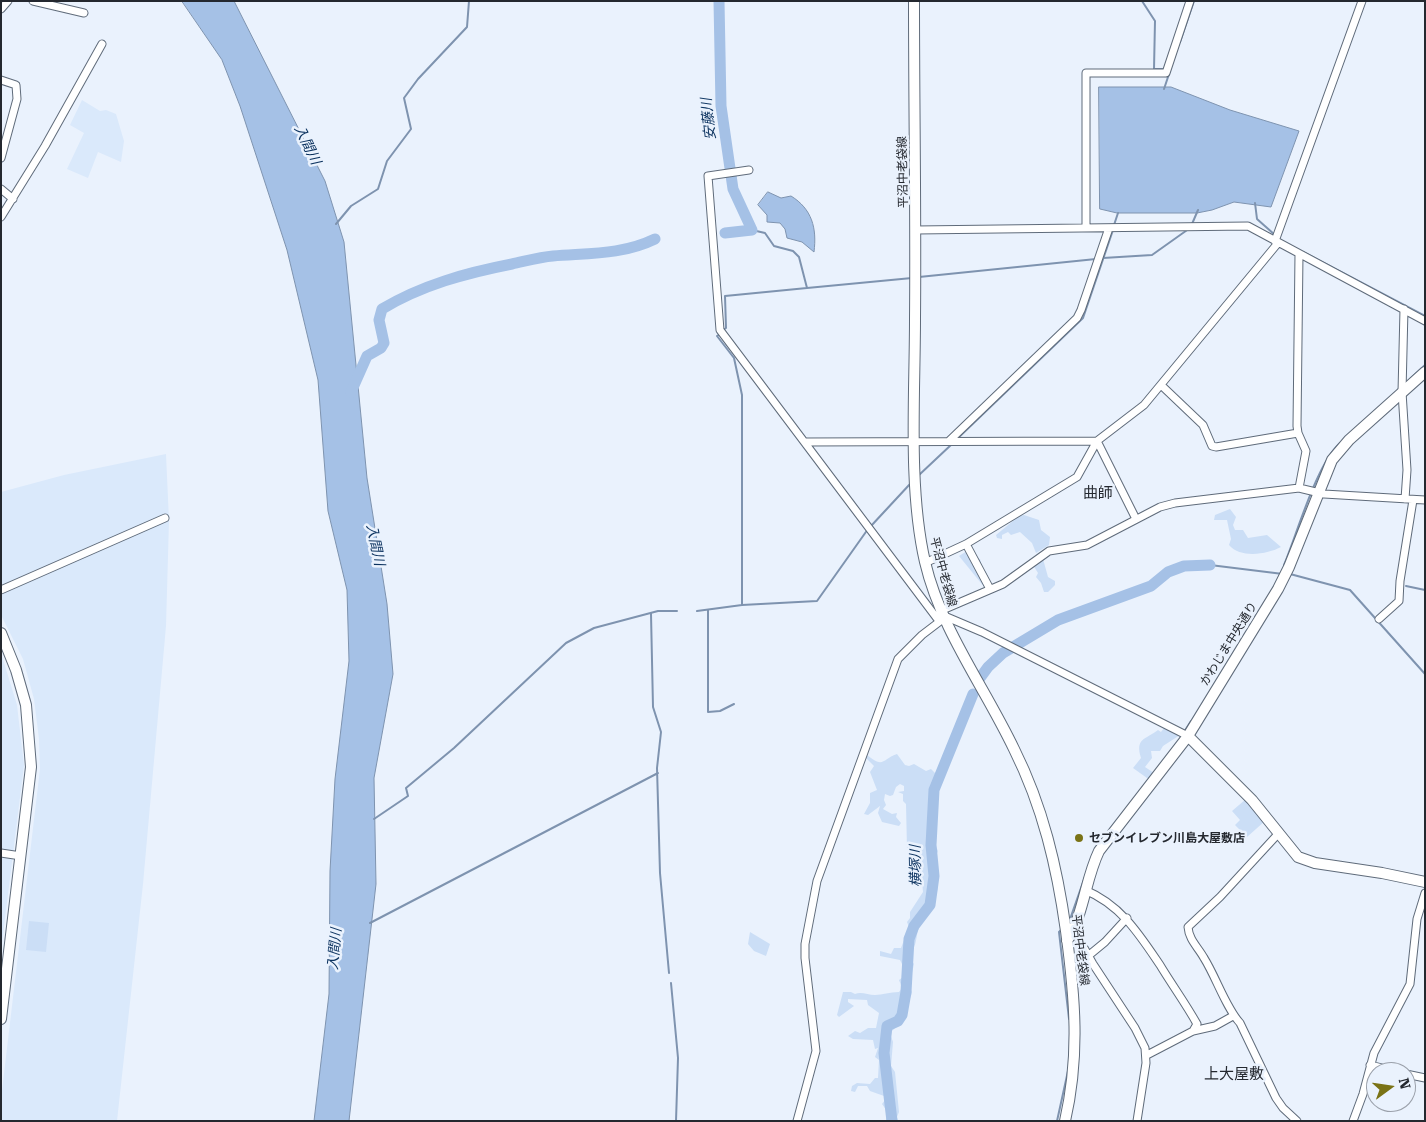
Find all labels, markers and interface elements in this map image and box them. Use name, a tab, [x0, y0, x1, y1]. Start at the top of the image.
water label: 安藤川	[698, 97, 720, 141]
water label: 入間川	[290, 122, 324, 168]
street label: 平沼中老袋線	[895, 136, 911, 208]
district label: 曲師	[1083, 485, 1113, 503]
water label: 入間川	[362, 523, 388, 567]
street label: 平沼中老袋線	[927, 535, 959, 609]
street label: かわじま中央通り	[1197, 599, 1261, 689]
place label: セブンイレブン川島大屋敷店	[1089, 831, 1245, 845]
marker: セブンイレブン川島大屋敷店	[1073, 832, 1085, 844]
water label: 横塚川	[907, 845, 925, 887]
street label: 平沼中老袋線	[1068, 913, 1092, 987]
water label: 入間川	[325, 927, 345, 971]
north arrow	[1366, 1062, 1416, 1112]
district label: 上大屋敷	[1204, 1066, 1264, 1084]
text: N	[1396, 1076, 1414, 1091]

